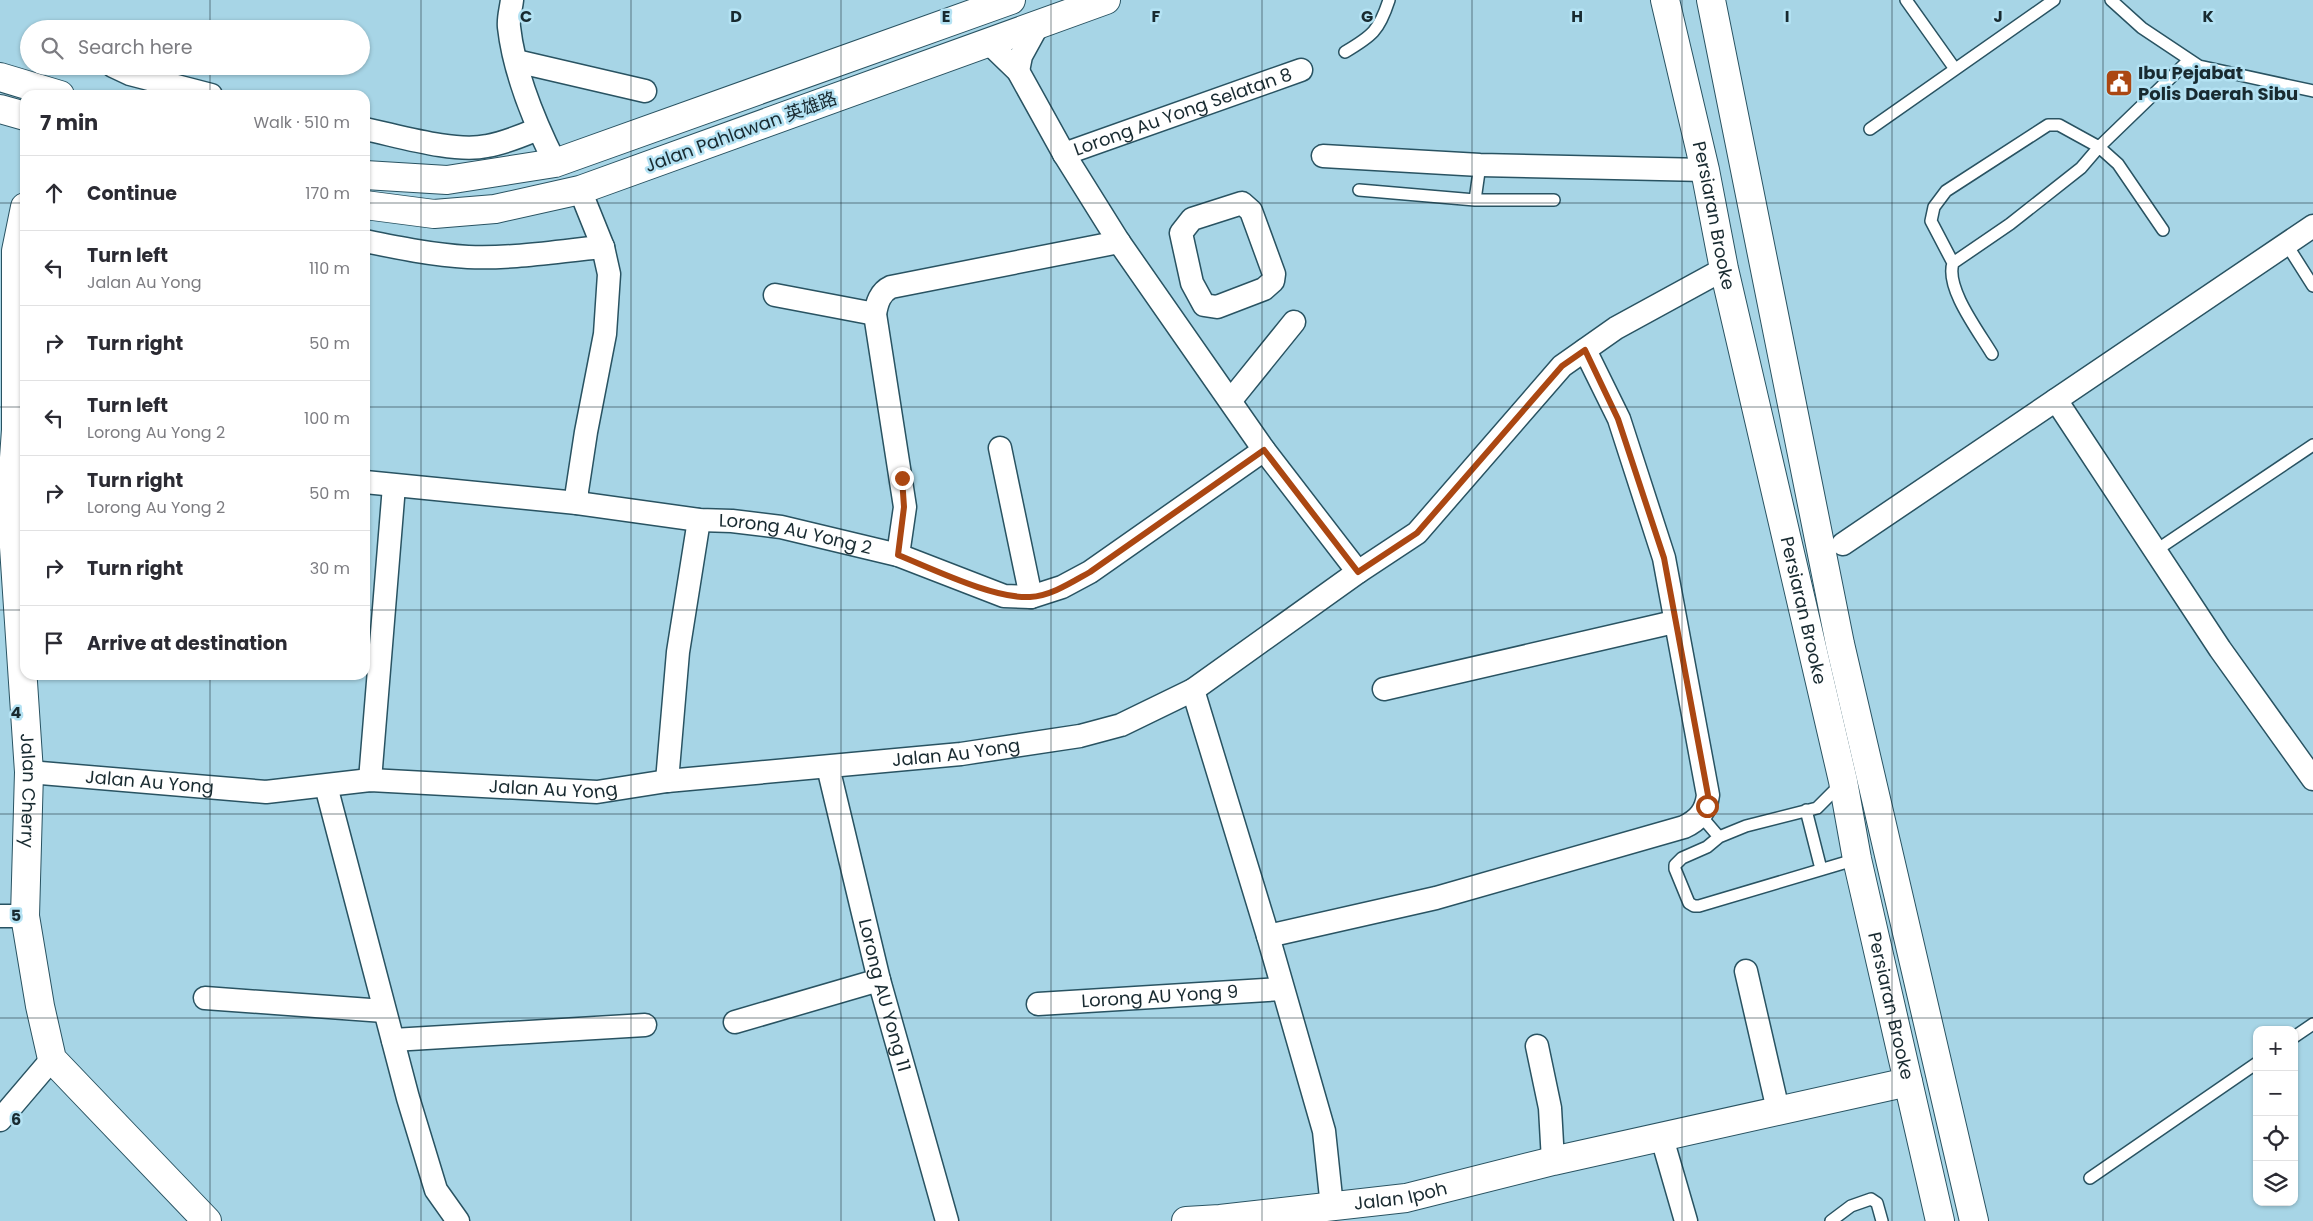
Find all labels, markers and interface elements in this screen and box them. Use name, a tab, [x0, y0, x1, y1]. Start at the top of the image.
text: C	[520, 5, 532, 28]
text: D	[730, 5, 742, 28]
text: E	[942, 5, 950, 28]
text: F	[1152, 5, 1161, 28]
text: G	[1361, 5, 1373, 28]
text: H	[1571, 5, 1583, 28]
text: I	[1785, 5, 1789, 28]
text: J	[1993, 5, 2003, 28]
text: K	[2202, 5, 2214, 28]
search box	[20, 20, 370, 75]
icon: search	[38, 34, 66, 62]
text: Search here	[78, 34, 192, 61]
place label: Ibu Pejabat Polis Daerah Sibu	[2138, 60, 2298, 106]
street label: Lorong Au Yong Selatan 8	[1070, 61, 1295, 162]
public building icon: Ibu Pejabat Polis Daerah Sibu	[2104, 68, 2134, 98]
street label: Jalan Pahlawan 英雄路	[641, 85, 840, 178]
text: 7 min	[40, 108, 98, 137]
text: Walk · 510 m	[253, 111, 350, 134]
street label: Persiaran Brooke	[1687, 139, 1741, 292]
icon: ahead	[40, 179, 68, 207]
text: Continue	[87, 180, 177, 207]
text: 170 m	[305, 182, 350, 205]
text: Turn left	[87, 242, 168, 269]
icon: left	[40, 254, 68, 282]
text: 110 m	[309, 257, 350, 280]
text: Jalan Au Yong	[87, 271, 202, 294]
icon: right	[40, 329, 68, 357]
text: Turn right	[87, 330, 183, 357]
text: 50 m	[309, 332, 350, 355]
text: Turn left	[87, 392, 168, 419]
icon: left	[40, 404, 68, 432]
text: 100 m	[304, 407, 350, 430]
text: Lorong Au Yong 2	[87, 421, 225, 444]
text: Turn right	[87, 467, 183, 494]
route end	[891, 467, 914, 490]
icon: right	[40, 479, 68, 507]
text: 50 m	[309, 482, 350, 505]
text: Lorong Au Yong 2	[87, 496, 225, 519]
street label: Lorong Au Yong 2	[719, 507, 875, 560]
street label: Persiaran Brooke	[1775, 534, 1833, 687]
icon: right	[40, 554, 68, 582]
text: Turn right	[87, 555, 183, 582]
text: 30 m	[310, 557, 350, 580]
icon: arrive	[40, 629, 68, 657]
text: Arrive at destination	[87, 630, 288, 657]
text: 4	[11, 701, 22, 724]
street label: Jalan Cherry	[14, 732, 42, 848]
street label: Jalan Au Yong	[891, 732, 1022, 772]
street label: Jalan Au Yong	[84, 764, 215, 800]
street label: Jalan Au Yong	[488, 773, 619, 804]
route start	[1696, 795, 1719, 818]
text: 5	[11, 904, 21, 927]
street label: Lorong AU Yong 11	[853, 916, 917, 1074]
street label: Persiaran Brooke	[1862, 929, 1920, 1082]
street label: Lorong AU Yong 9	[1081, 979, 1239, 1013]
map controls	[2253, 1026, 2298, 1206]
button: +	[2253, 1026, 2298, 1071]
button: −	[2253, 1071, 2298, 1116]
text: 6	[11, 1108, 21, 1131]
button: locate	[2253, 1116, 2298, 1161]
button: layers	[2253, 1161, 2298, 1206]
street label: Jalan Ipoh	[1352, 1175, 1450, 1216]

